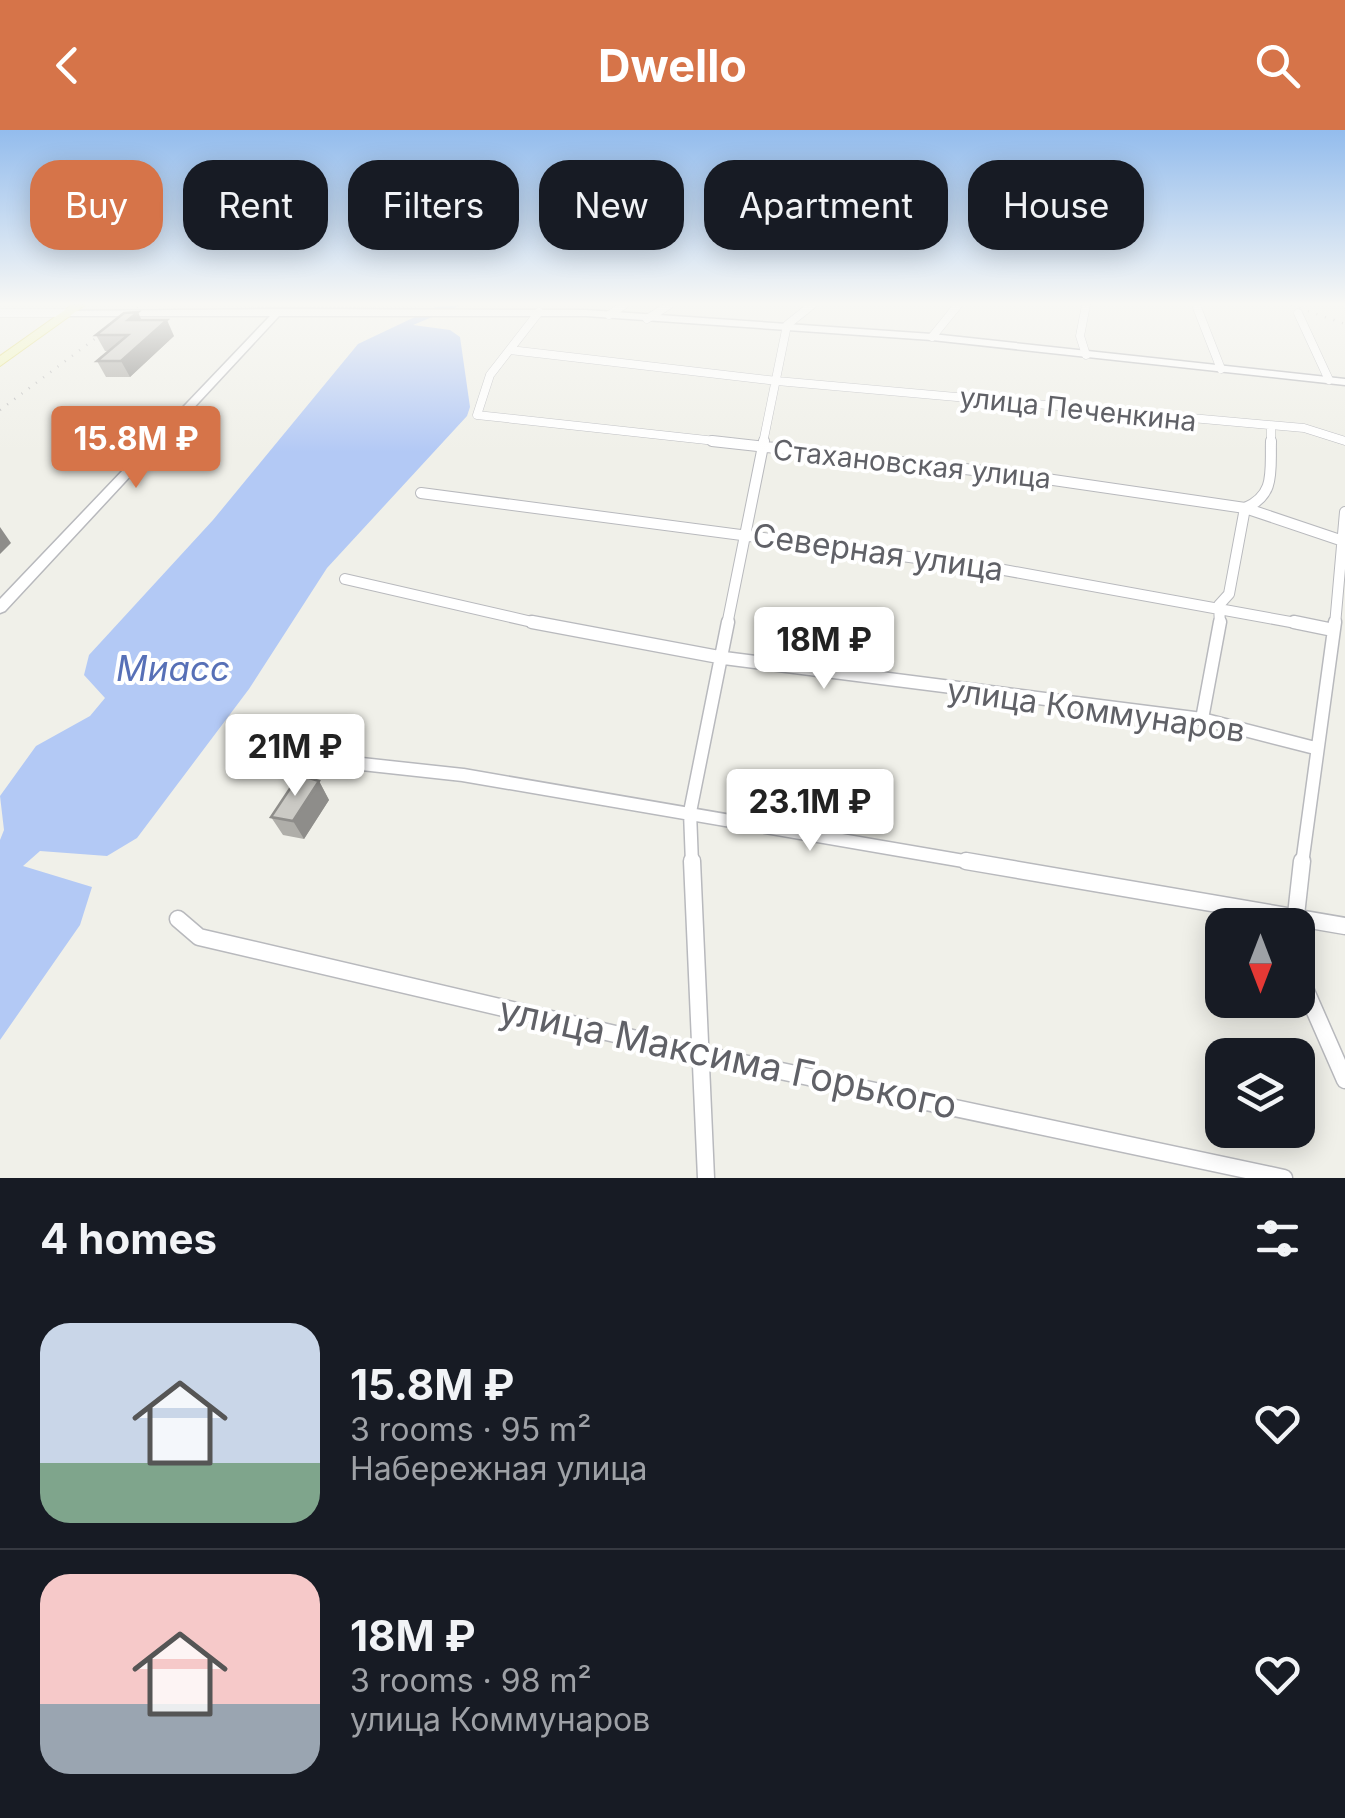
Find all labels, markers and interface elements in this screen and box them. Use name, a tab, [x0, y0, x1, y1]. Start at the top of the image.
icon: back	[40, 38, 95, 93]
text: Dwello	[598, 38, 747, 93]
icon: search	[1250, 38, 1305, 93]
chip: Buy	[30, 160, 163, 250]
chip: Rent	[183, 160, 328, 250]
chip: Filters	[348, 160, 519, 250]
chip: New	[539, 160, 684, 250]
chip: Apartment	[704, 160, 948, 250]
chip: House	[968, 160, 1144, 250]
street label: улица Печенкина	[958, 380, 1198, 438]
pin: 15.8M ₽	[44, 406, 228, 491]
text: 15.8M ₽	[73, 419, 199, 458]
street label: Стахановская улица	[771, 432, 1053, 496]
street label: Северная улица	[750, 515, 1006, 589]
pin: 18M ₽	[754, 607, 894, 692]
text: 18M ₽	[776, 620, 872, 659]
water label: Миасс	[116, 647, 230, 689]
street label: улица Коммунаров	[945, 670, 1247, 750]
pin: 21M ₽	[225, 714, 365, 799]
text: 21M ₽	[247, 727, 343, 766]
pin: 23.1M ₽	[718, 769, 902, 854]
text: 23.1M ₽	[749, 782, 871, 821]
north arrow	[1205, 908, 1315, 1018]
map controls	[1205, 908, 1315, 1148]
street label: улица Максима Горького	[495, 986, 961, 1128]
button: layers	[1205, 1038, 1315, 1148]
icon: filters	[1250, 1211, 1305, 1266]
text: 4 homes	[40, 1213, 217, 1264]
text: 15.8M ₽	[350, 1359, 514, 1410]
icon: home	[120, 1363, 240, 1483]
icon: heart	[1250, 1396, 1305, 1451]
text: 3 rooms · 95 m²	[350, 1410, 591, 1449]
text: Набережная улица	[350, 1449, 647, 1488]
text: 18M ₽	[350, 1610, 476, 1661]
icon: home	[120, 1614, 240, 1734]
icon: heart	[1250, 1647, 1305, 1702]
text: 3 rooms · 98 m²	[350, 1661, 592, 1700]
text: улица Коммунаров	[350, 1700, 650, 1739]

